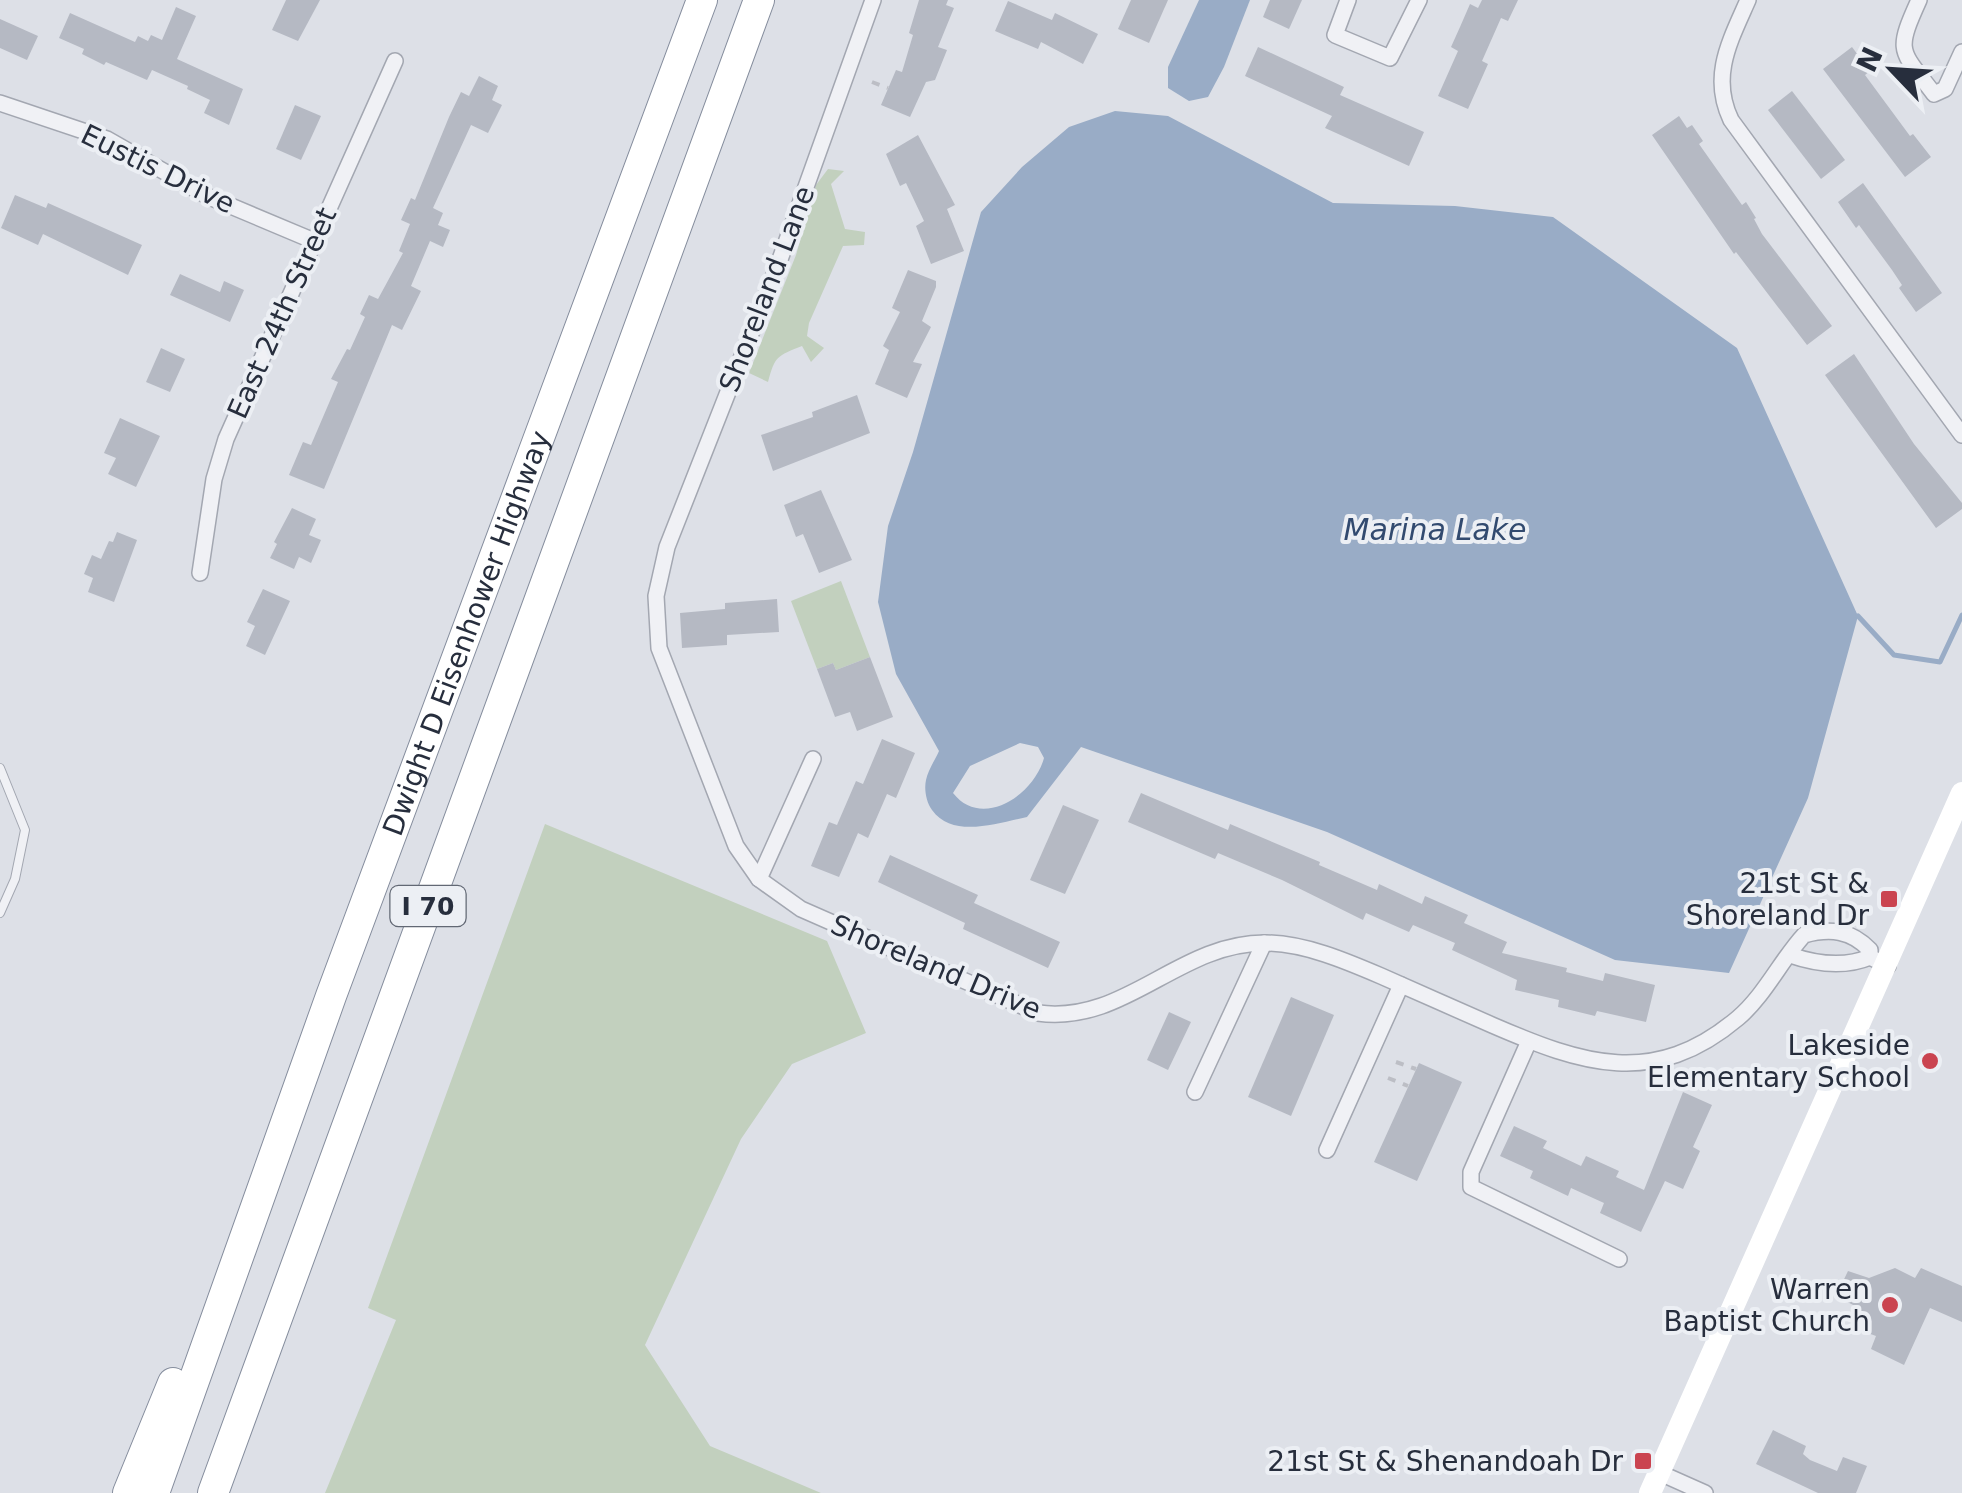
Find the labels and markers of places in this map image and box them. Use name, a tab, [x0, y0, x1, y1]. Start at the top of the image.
place label: 21st St & Shoreland Dr	[1686, 867, 1869, 932]
marker: 21st St & Shoreland Dr	[1878, 888, 1900, 910]
place label: Lakeside Elementary School	[1647, 1029, 1910, 1094]
marker: Lakeside Elementary School	[1919, 1050, 1941, 1072]
place label: Warren Baptist Church	[1664, 1273, 1870, 1338]
marker: Warren Baptist Church	[1879, 1294, 1901, 1316]
place label: 21st St & Shenandoah Dr	[1267, 1445, 1623, 1478]
marker: 21st St & Shenandoah Dr	[1632, 1450, 1654, 1472]

